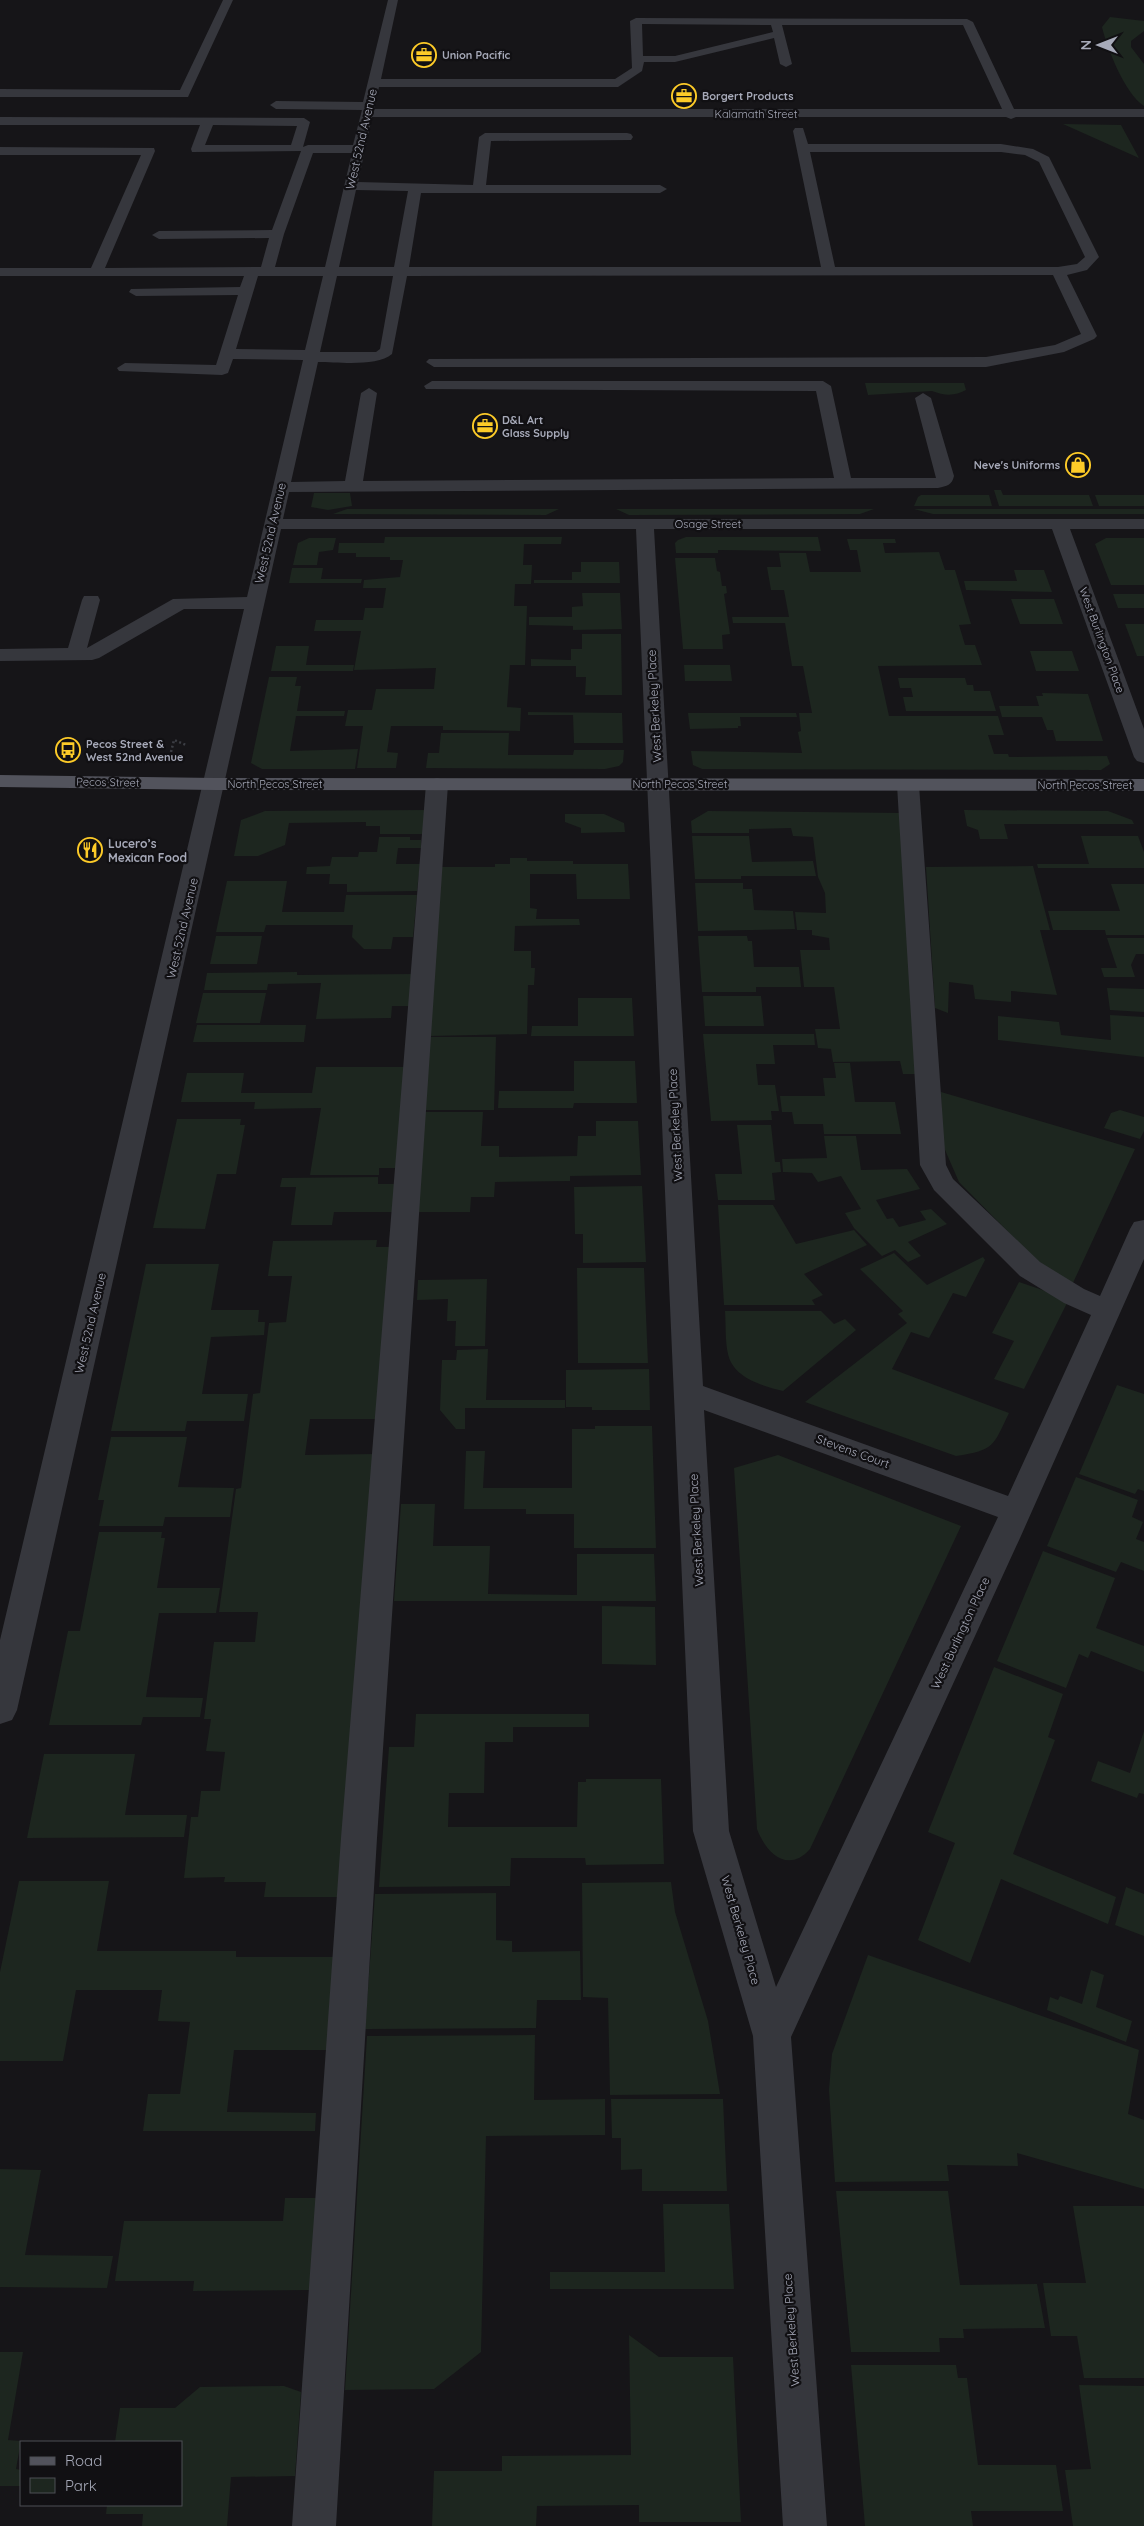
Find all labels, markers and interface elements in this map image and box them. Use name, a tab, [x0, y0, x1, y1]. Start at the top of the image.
north arrow	[1074, 20, 1124, 70]
text: N	[1077, 40, 1095, 50]
office icon: Union Pacific	[411, 42, 437, 68]
place label: Union Pacific	[442, 48, 511, 62]
office icon: Borgert Products	[671, 83, 697, 109]
street label: West 52nd Avenue	[342, 87, 380, 191]
place label: Borgert Products	[702, 89, 794, 103]
street label: Kalamath Street	[714, 107, 798, 121]
office icon: D&L Art Glass Supply	[472, 413, 498, 439]
place label: D&L Art Glass Supply	[502, 413, 569, 440]
shop icon: Neve's Uniforms	[1065, 452, 1091, 478]
place label: Neve's Uniforms	[974, 458, 1060, 472]
street label: West 52nd Avenue	[251, 481, 289, 585]
street label: Osage Street	[675, 517, 741, 531]
street label: West Burlington Place	[1076, 585, 1128, 695]
street label: West Berkeley Place	[644, 649, 664, 763]
bus stop icon: Pecos Street & West 52nd Avenue	[55, 737, 81, 763]
place label: Pecos Street & West 52nd Avenue	[86, 737, 184, 764]
street label: Pecos Street	[76, 774, 140, 790]
street label: North Pecos Street	[227, 777, 323, 791]
street label: North Pecos Street	[632, 777, 728, 791]
street label: North Pecos Street	[1037, 778, 1133, 792]
place label: Lucero’s Mexican Food	[108, 836, 187, 865]
restaurant icon: Lucero’s Mexican Food	[77, 837, 103, 863]
street label: West 52nd Avenue	[163, 876, 201, 980]
street label: West Berkeley Place	[665, 1068, 685, 1182]
street label: West 52nd Avenue	[71, 1271, 109, 1375]
street label: Stevens Court	[814, 1431, 892, 1471]
street label: West Berkeley Place	[686, 1473, 706, 1587]
street label: West Burlington Place	[927, 1574, 993, 1691]
street label: West Berkeley Place	[718, 1874, 764, 1987]
street label: West Berkeley Place	[780, 2273, 802, 2387]
legend	[20, 2441, 182, 2506]
text: Road	[65, 2451, 102, 2470]
text: Park	[65, 2476, 97, 2495]

